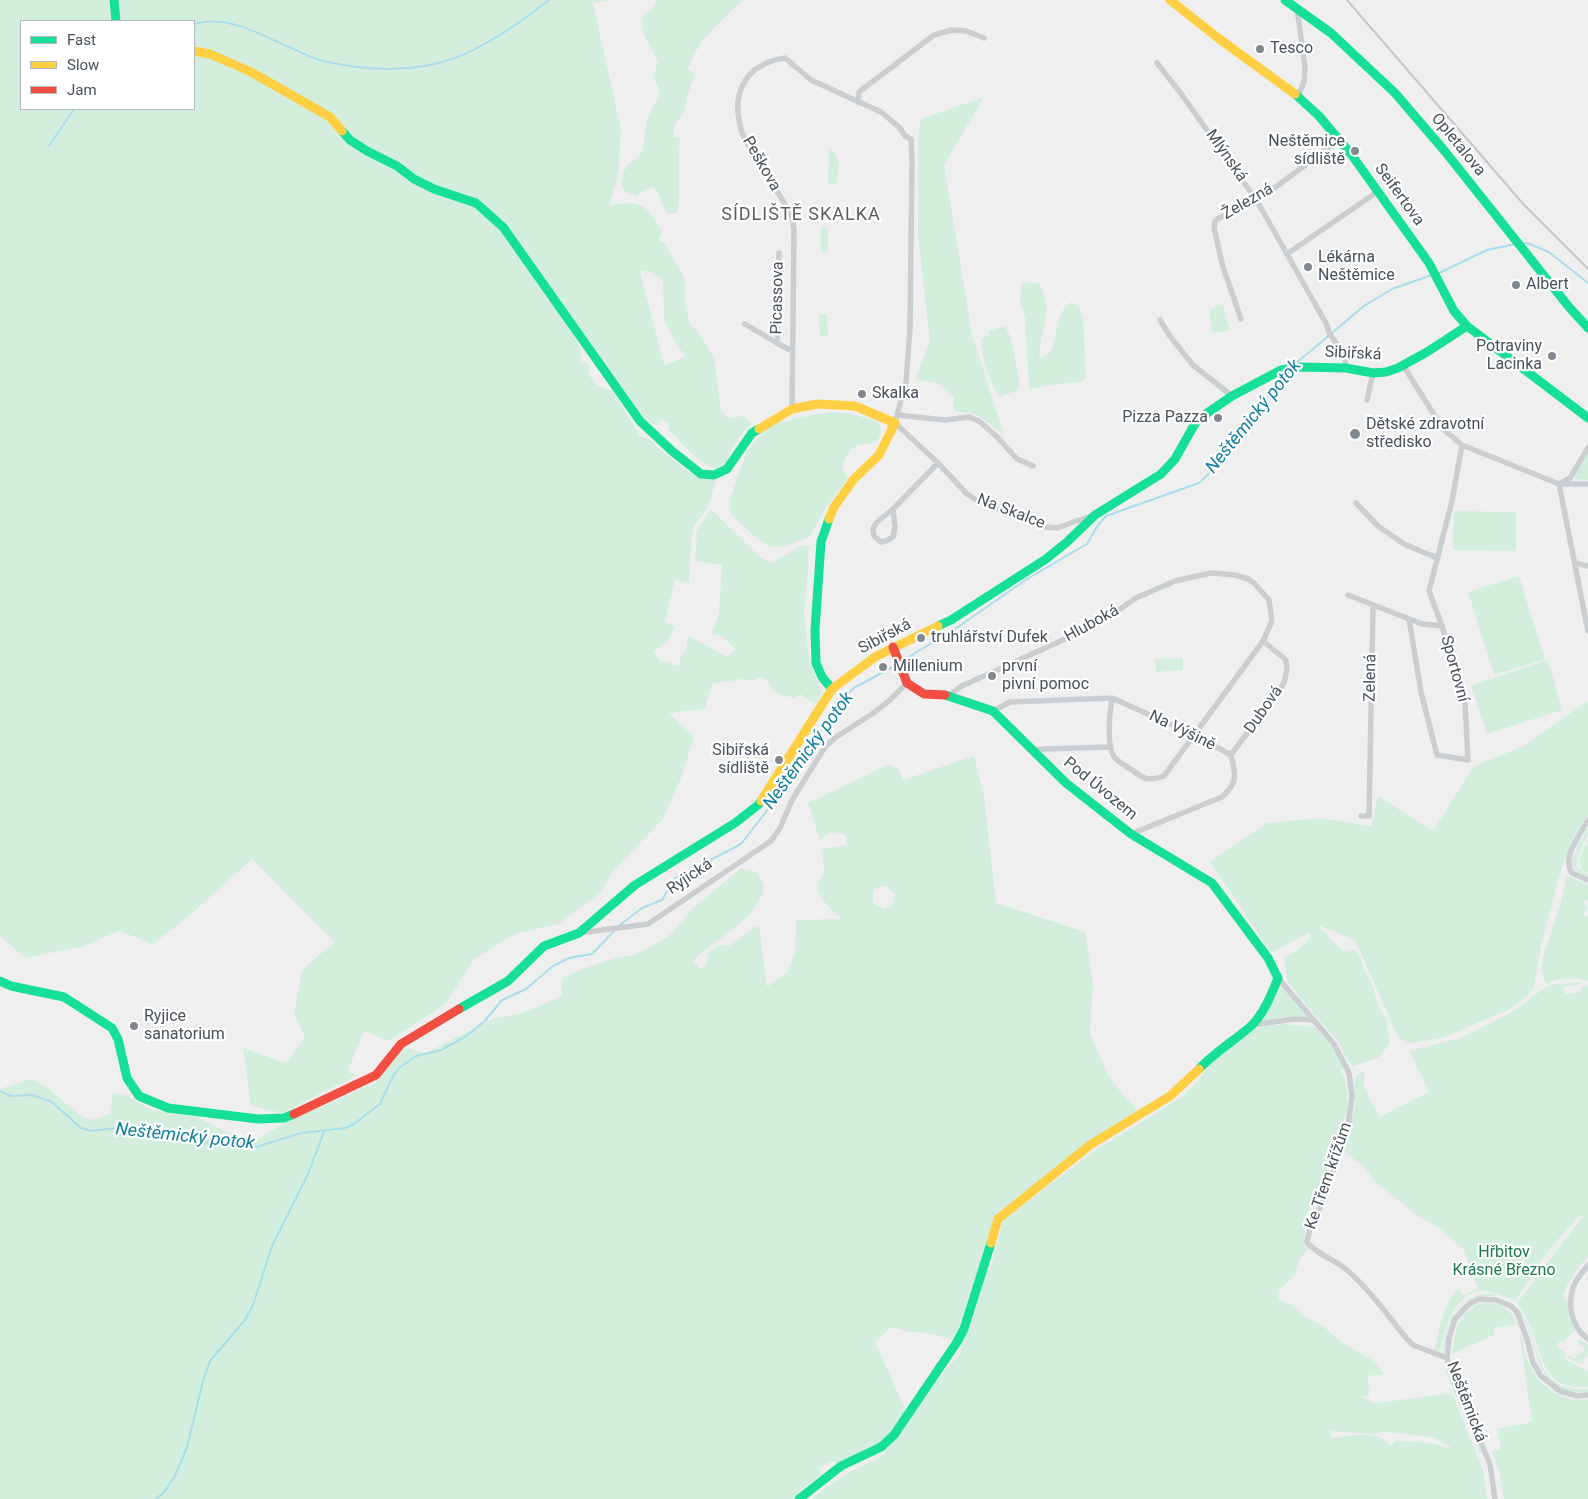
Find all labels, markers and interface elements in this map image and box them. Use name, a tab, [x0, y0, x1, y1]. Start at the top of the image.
legend	[20, 20, 195, 110]
text: Fast	[67, 31, 96, 49]
place label: Tesco	[1270, 39, 1313, 59]
marker: Tesco	[1254, 43, 1266, 55]
text: Slow	[67, 56, 99, 74]
text: Jam	[67, 81, 97, 99]
street label: Opletalova	[1427, 110, 1489, 180]
street label: Mlýnská	[1201, 126, 1251, 186]
place label: Neštěmice sídliště	[1268, 132, 1345, 170]
street label: Peškova	[738, 133, 784, 195]
marker: Neštěmice sídliště	[1349, 145, 1361, 157]
street label: Seifertova	[1370, 160, 1428, 230]
street label: Železná	[1219, 180, 1277, 224]
district label: SÍDLIŠTĚ SKALKA	[719, 204, 883, 226]
place label: Lékárna Neštěmice	[1318, 248, 1395, 286]
street label: Picassova	[768, 261, 788, 335]
marker: Lékárna Neštěmice	[1302, 261, 1314, 273]
place label: Albert	[1526, 275, 1569, 295]
marker: Albert	[1510, 279, 1522, 291]
place label: Potraviny Lacinka	[1476, 337, 1542, 375]
street label: Sibiřská	[1324, 343, 1382, 365]
marker: Potraviny Lacinka	[1546, 350, 1558, 362]
water label: Neštěmický potok	[1202, 356, 1306, 478]
place label: Skalka	[872, 384, 919, 404]
marker: Skalka	[856, 388, 868, 400]
place label: Pizza Pazza	[1122, 408, 1208, 428]
marker: Pizza Pazza	[1212, 412, 1224, 424]
place label: Dětské zdravotní středisko	[1366, 415, 1484, 453]
marker: Dětské zdravotní středisko	[1348, 427, 1362, 441]
street label: Na Skalce	[974, 490, 1048, 534]
street label: Hluboká	[1062, 601, 1122, 647]
street label: Sibiřská	[855, 615, 915, 659]
place label: truhlářství Dufek	[931, 628, 1048, 648]
marker: truhlářství Dufek	[915, 632, 927, 644]
street label: Sportovní	[1436, 634, 1472, 704]
street label: Zelená	[1361, 654, 1381, 702]
place label: Millenium	[893, 657, 963, 677]
place label: první pivní pomoc	[1002, 657, 1089, 695]
marker: Millenium	[877, 661, 889, 673]
marker: první pivní pomoc	[986, 670, 998, 682]
street label: Dubová	[1241, 683, 1287, 737]
water label: Neštěmický potok	[759, 688, 859, 814]
street label: Na Výšině	[1146, 707, 1218, 755]
place label: Sibiřská sídliště	[712, 741, 769, 779]
street label: Pod Úvozem	[1059, 753, 1141, 825]
marker: Sibiřská sídliště	[773, 754, 785, 766]
street label: Ryjická	[664, 855, 716, 899]
place label: Ryjice sanatorium	[144, 1007, 225, 1045]
marker: Ryjice sanatorium	[128, 1020, 140, 1032]
water label: Neštěmický potok	[114, 1119, 256, 1155]
street label: Ke Třem křížům	[1302, 1120, 1356, 1232]
park label: Hřbitov Krásné Březno	[1452, 1243, 1556, 1281]
street label: Neštěmická	[1442, 1359, 1490, 1445]

